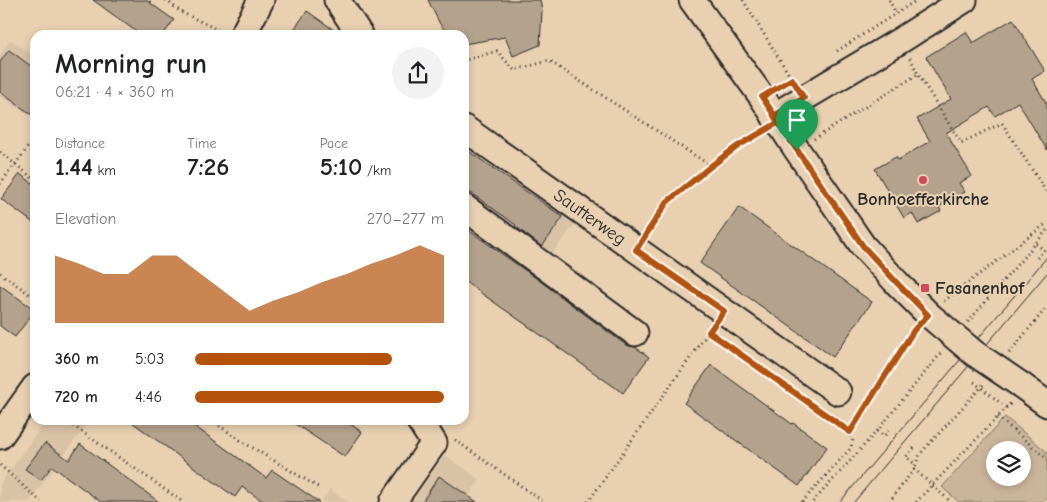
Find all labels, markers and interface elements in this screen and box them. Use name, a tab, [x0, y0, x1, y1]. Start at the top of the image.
button: share	[392, 47, 444, 99]
text: Morning run	[55, 48, 207, 80]
text: 06:21 · 4 × 360 m	[55, 83, 174, 101]
pin	[776, 99, 818, 150]
icon: arrive	[783, 106, 811, 134]
text: Distance	[55, 135, 105, 152]
text: Time	[187, 135, 216, 152]
text: Pace	[320, 135, 348, 152]
text: 1.44	[55, 152, 93, 181]
text: 7:26	[187, 152, 229, 181]
text: 5:10	[320, 152, 362, 181]
text: km	[93, 162, 116, 179]
text: /km	[362, 162, 391, 179]
marker: Bonhoefferkirche	[917, 174, 929, 186]
street label: Sautterweg	[550, 184, 630, 249]
place label: Bonhoefferkirche	[857, 189, 989, 210]
text: Elevation	[55, 210, 116, 228]
text: 270–277 m	[367, 210, 444, 228]
place label: Fasanenhof	[935, 278, 1026, 299]
marker: Fasanenhof	[919, 282, 931, 294]
text: 360 m	[55, 350, 99, 368]
text: 5:03	[135, 350, 164, 368]
text: 720 m	[55, 388, 98, 406]
text: 4:46	[135, 388, 162, 406]
map controls	[986, 441, 1031, 486]
button: layers	[986, 441, 1031, 486]

